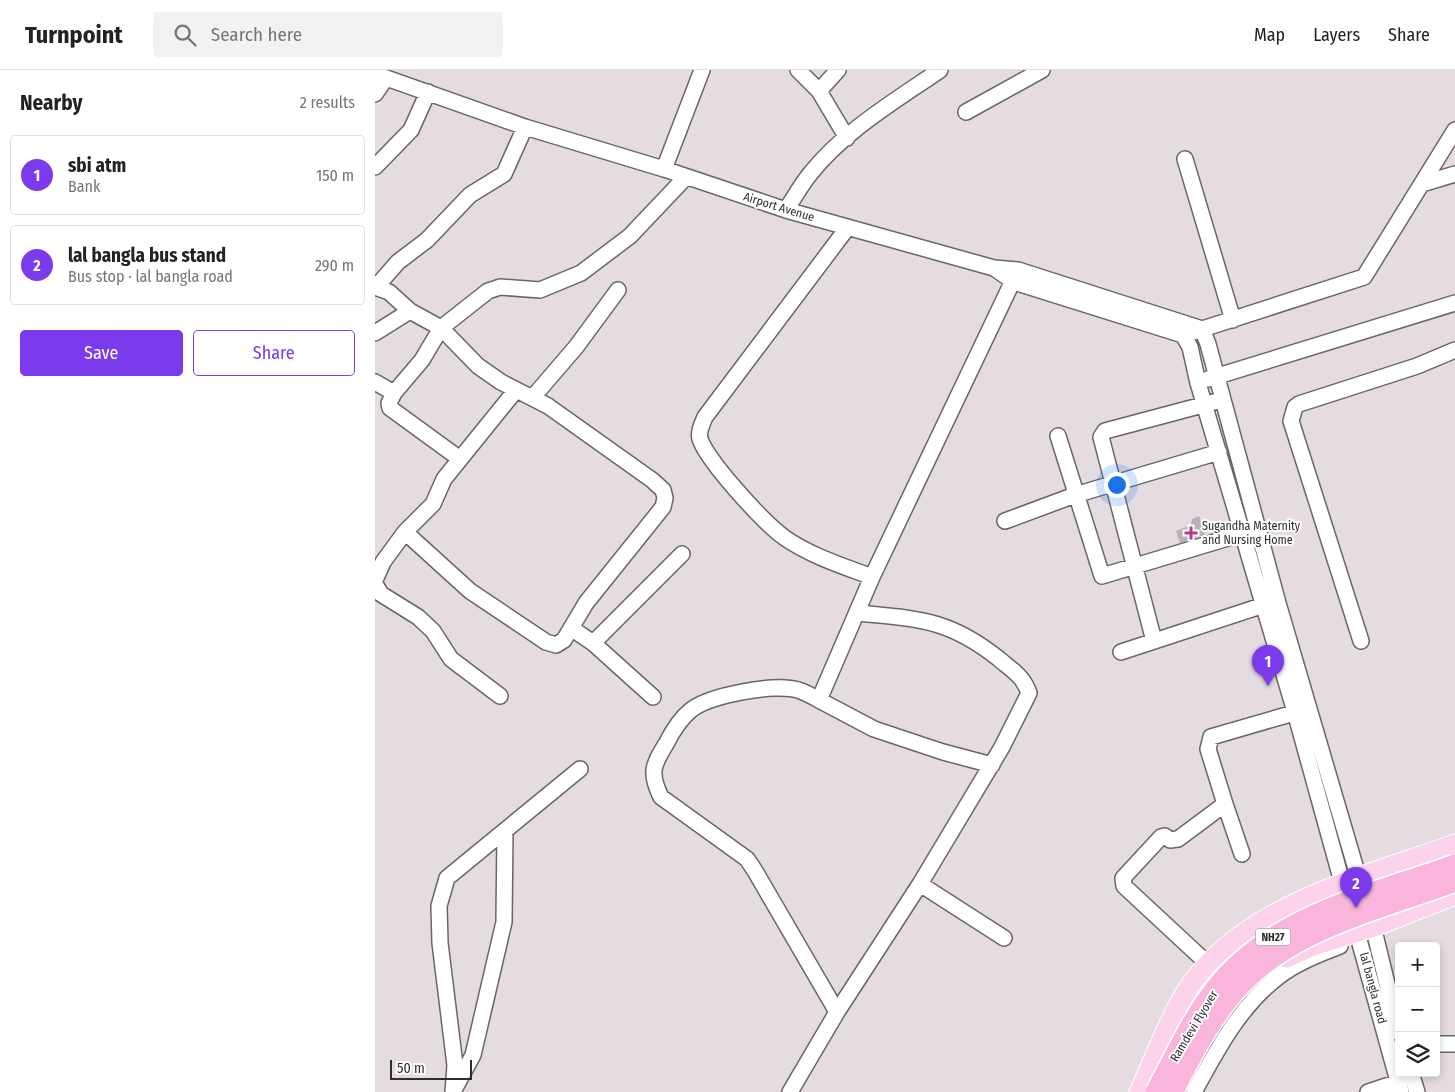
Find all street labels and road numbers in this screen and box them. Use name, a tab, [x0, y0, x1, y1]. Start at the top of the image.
street label: Airport Avenue	[742, 190, 816, 224]
road number: NH27	[1255, 929, 1291, 946]
street label: lal bangla road	[1357, 951, 1389, 1025]
street label: Ramdevi Flyover	[1167, 987, 1221, 1064]

